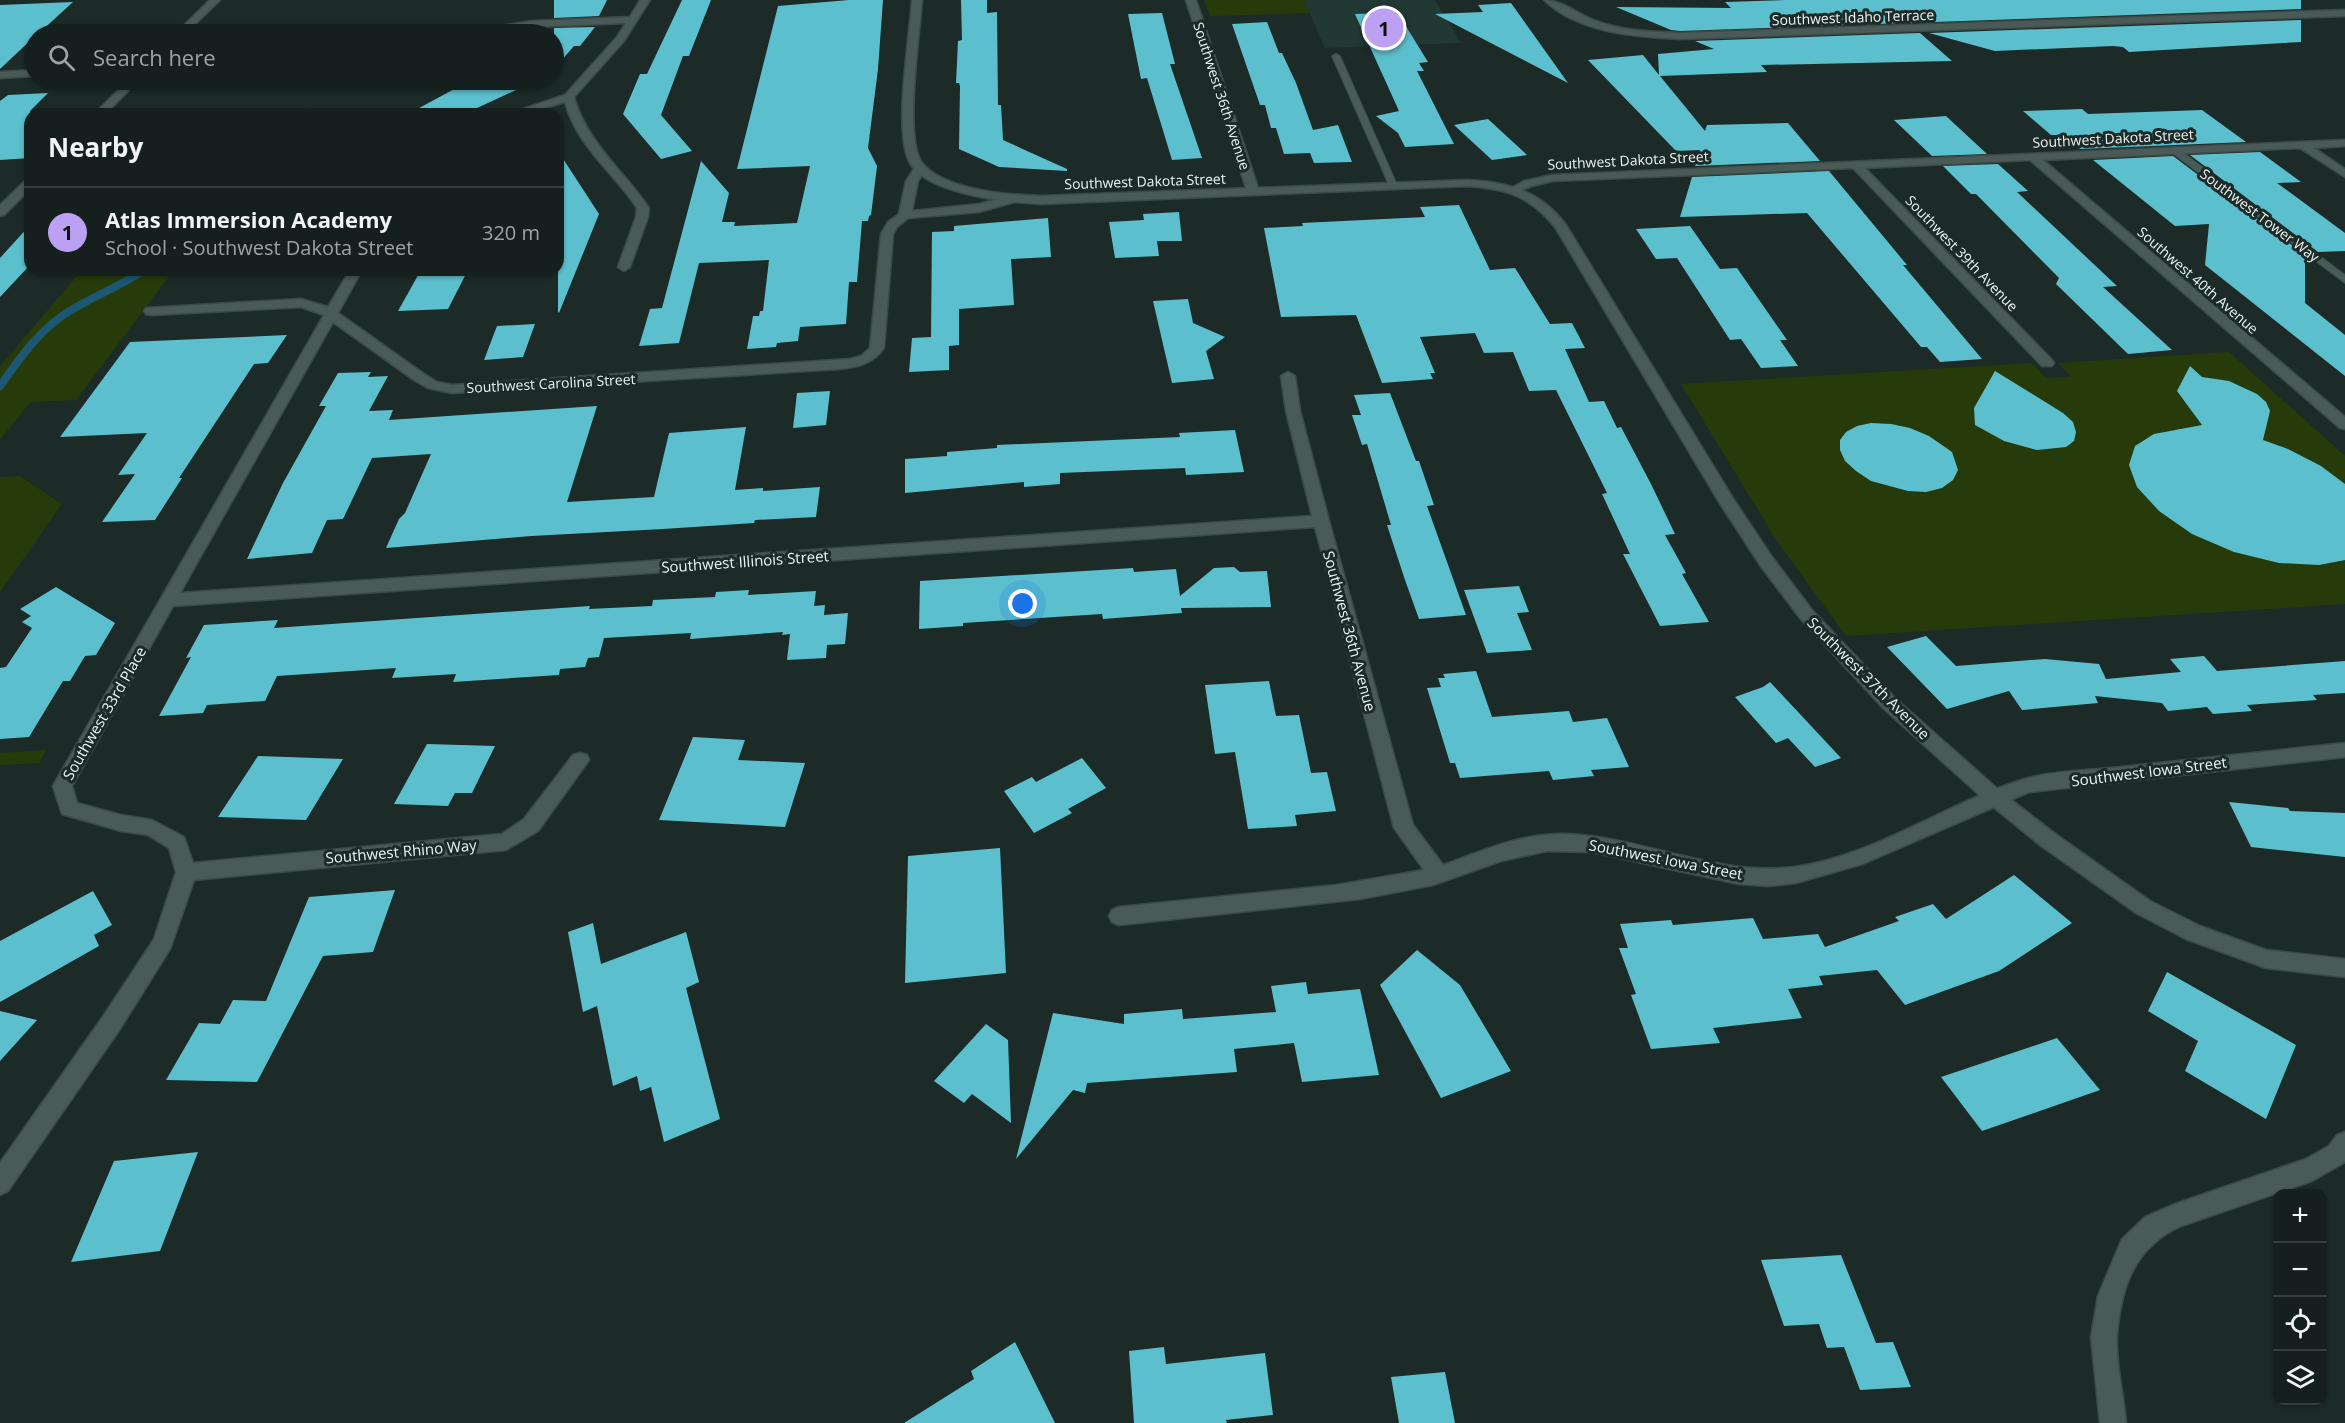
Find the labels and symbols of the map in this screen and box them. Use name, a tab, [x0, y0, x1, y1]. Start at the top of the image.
street label: Southwest Idaho Terrace	[1771, 5, 1935, 29]
pin: 1	[1364, 6, 1404, 51]
street label: Southwest 36th Avenue	[1189, 20, 1255, 172]
street label: Southwest Dakota Street	[2032, 124, 2194, 152]
street label: Southwest Dakota Street	[1547, 146, 1709, 174]
street label: Southwest Tower Way	[2197, 164, 2324, 267]
street label: Southwest Dakota Street	[1064, 169, 1226, 193]
street label: Southwest 39th Avenue	[1902, 191, 2022, 315]
street label: Southwest 40th Avenue	[2134, 222, 2263, 338]
street label: Southwest Carolina Street	[466, 369, 636, 397]
street label: Southwest Illinois Street	[661, 545, 829, 577]
street label: Southwest 36th Avenue	[1319, 549, 1381, 713]
your location	[1008, 589, 1037, 618]
street label: Southwest 37th Avenue	[1804, 613, 1934, 743]
street label: Southwest 33rd Place	[58, 643, 150, 783]
street label: Southwest Iowa Street	[2070, 752, 2228, 790]
street label: Southwest Rhino Way	[325, 834, 478, 868]
street label: Southwest Iowa Street	[1587, 834, 1745, 884]

